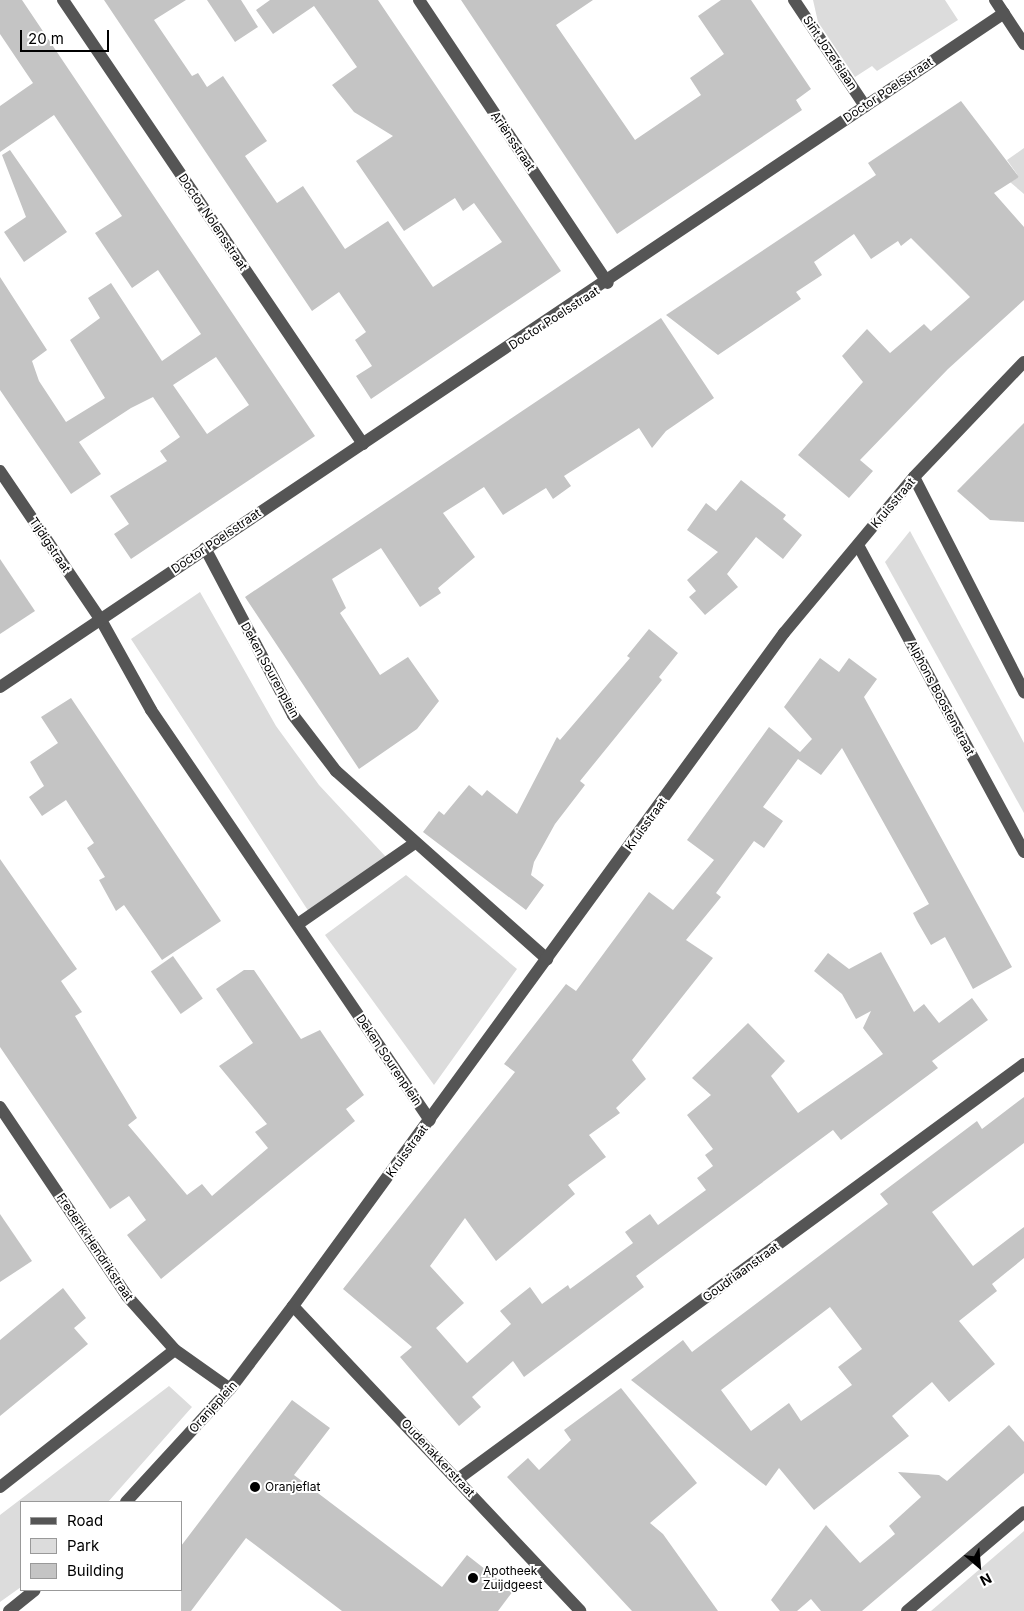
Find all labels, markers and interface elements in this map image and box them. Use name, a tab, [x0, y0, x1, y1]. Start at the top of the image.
street label: Sint Jozefslaan	[800, 13, 860, 93]
scale bar	[22, 20, 111, 52]
text: 20 m	[28, 29, 64, 48]
street label: Doctor Poelsstraat	[841, 55, 935, 125]
street label: Ariënsstraat	[488, 109, 538, 173]
street label: Doctor Nolensstraat	[175, 171, 251, 273]
street label: Doctor Poelsstraat	[506, 283, 602, 353]
street label: Kruisstraat	[868, 475, 918, 531]
street label: Doctor Poelsstraat	[169, 506, 263, 576]
street label: Tijdigstraat	[26, 515, 74, 575]
street label: Deken Sourenplein	[238, 620, 302, 720]
street label: Alphons Boostenstraat	[905, 638, 977, 758]
street label: Kruisstraat	[622, 795, 670, 853]
street label: Deken Sourenplein	[353, 1012, 425, 1108]
street label: Kruisstraat	[383, 1122, 431, 1180]
street label: Frederik Hendrikstraat	[54, 1190, 136, 1304]
street label: Goudriaanstraat	[700, 1239, 782, 1305]
street label: Oranjeplein	[186, 1378, 240, 1436]
street label: Oudenakkerstraat	[398, 1416, 478, 1500]
place label: Oranjeflat	[265, 1480, 320, 1494]
marker: Oranjeflat	[249, 1481, 261, 1493]
legend	[20, 1501, 182, 1591]
text: Road	[67, 1511, 103, 1530]
text: Park	[67, 1536, 99, 1555]
north arrow	[954, 1541, 1004, 1591]
text: Building	[67, 1561, 124, 1580]
place label: Apotheek Zuijdgeest	[483, 1564, 542, 1592]
text: N	[977, 1570, 995, 1590]
marker: Apotheek Zuijdgeest	[467, 1572, 479, 1584]

